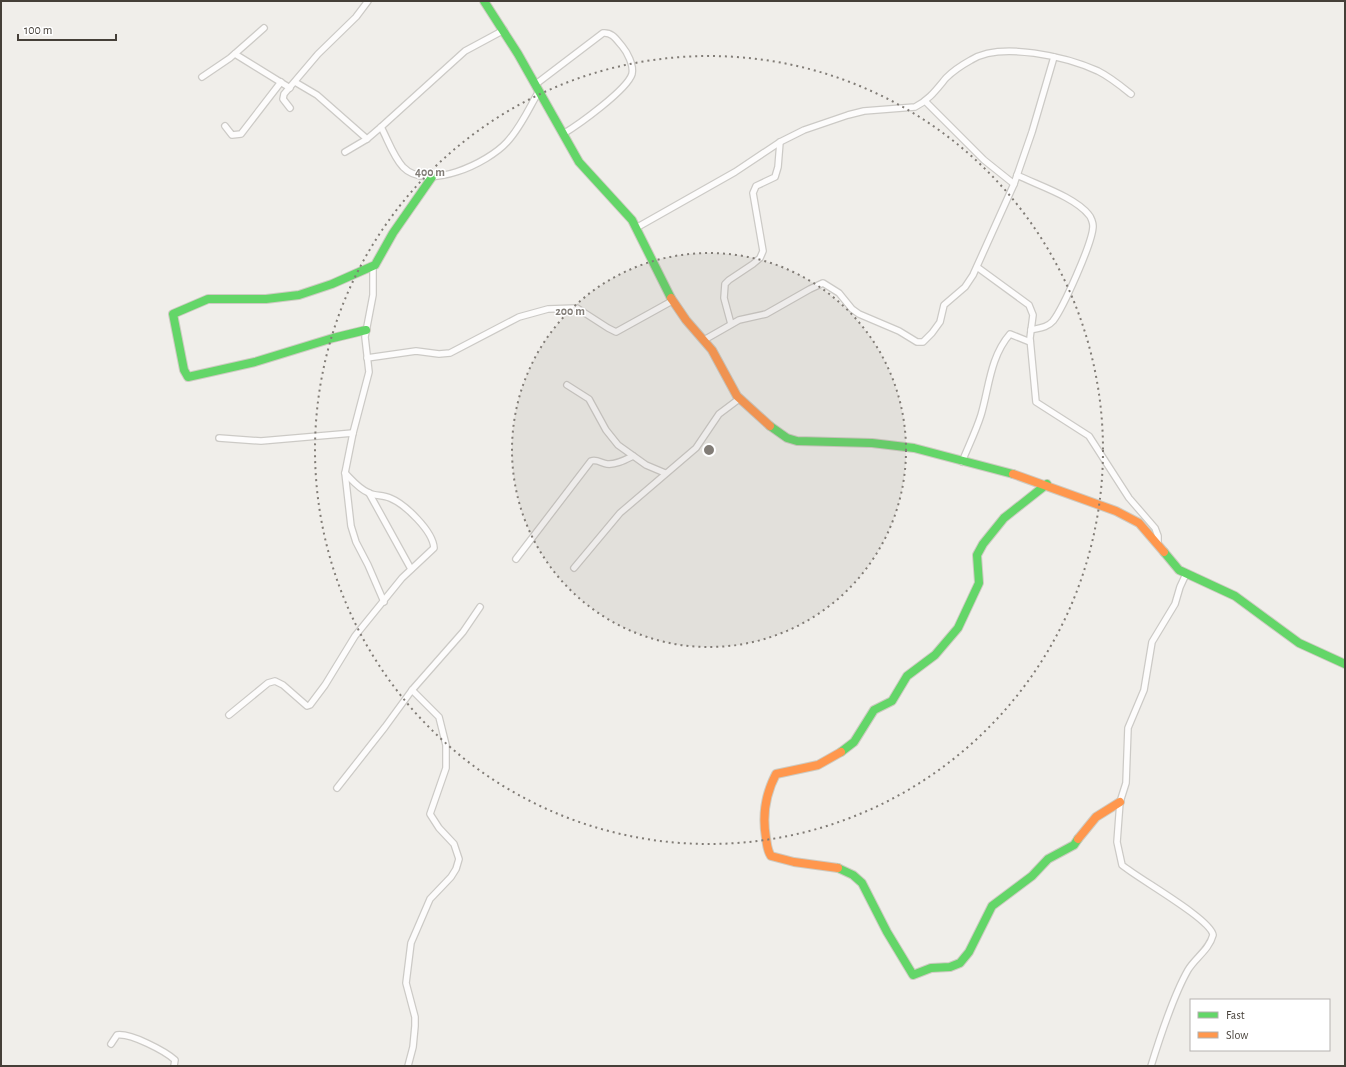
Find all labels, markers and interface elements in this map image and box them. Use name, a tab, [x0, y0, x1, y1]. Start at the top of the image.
scale bar	[18, 16, 116, 42]
text: 100 m	[24, 24, 52, 36]
text: 400 m	[415, 166, 445, 178]
text: 200 m	[555, 305, 585, 317]
centre of rings	[702, 443, 716, 457]
legend	[1190, 999, 1330, 1051]
text: Fast	[1226, 1009, 1245, 1021]
text: Slow	[1226, 1029, 1248, 1041]

